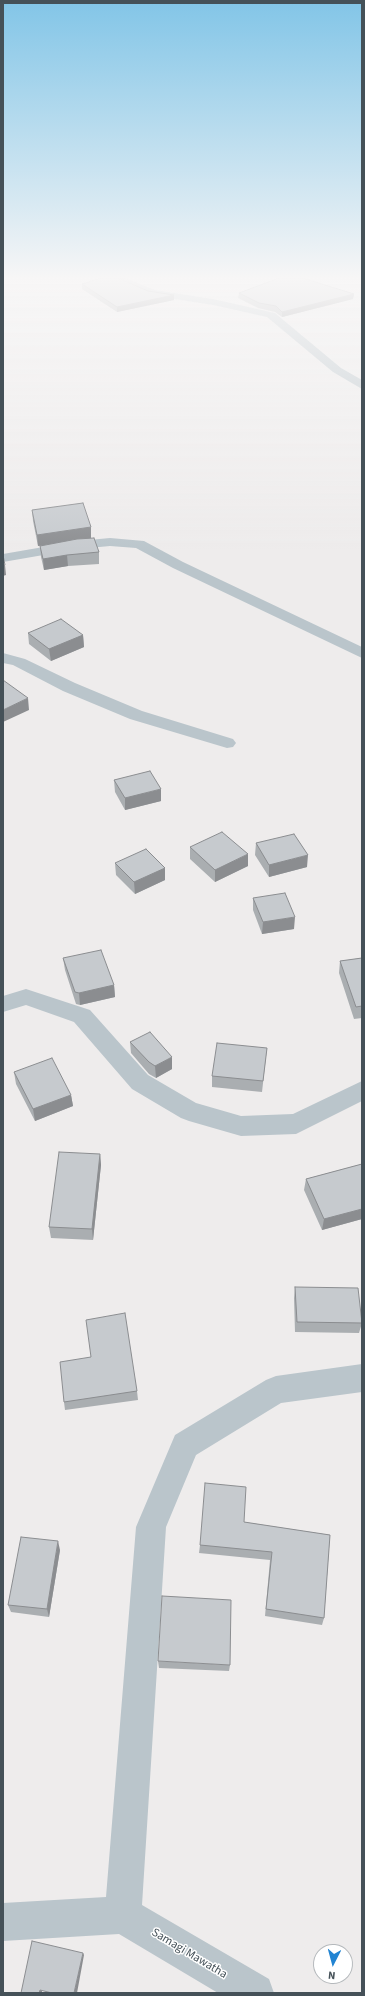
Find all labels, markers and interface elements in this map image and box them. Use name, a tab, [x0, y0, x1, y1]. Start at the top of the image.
street label: Samagi Mawatha	[149, 1926, 229, 1982]
north arrow	[313, 1944, 353, 1984]
text: N	[327, 1968, 336, 1983]

